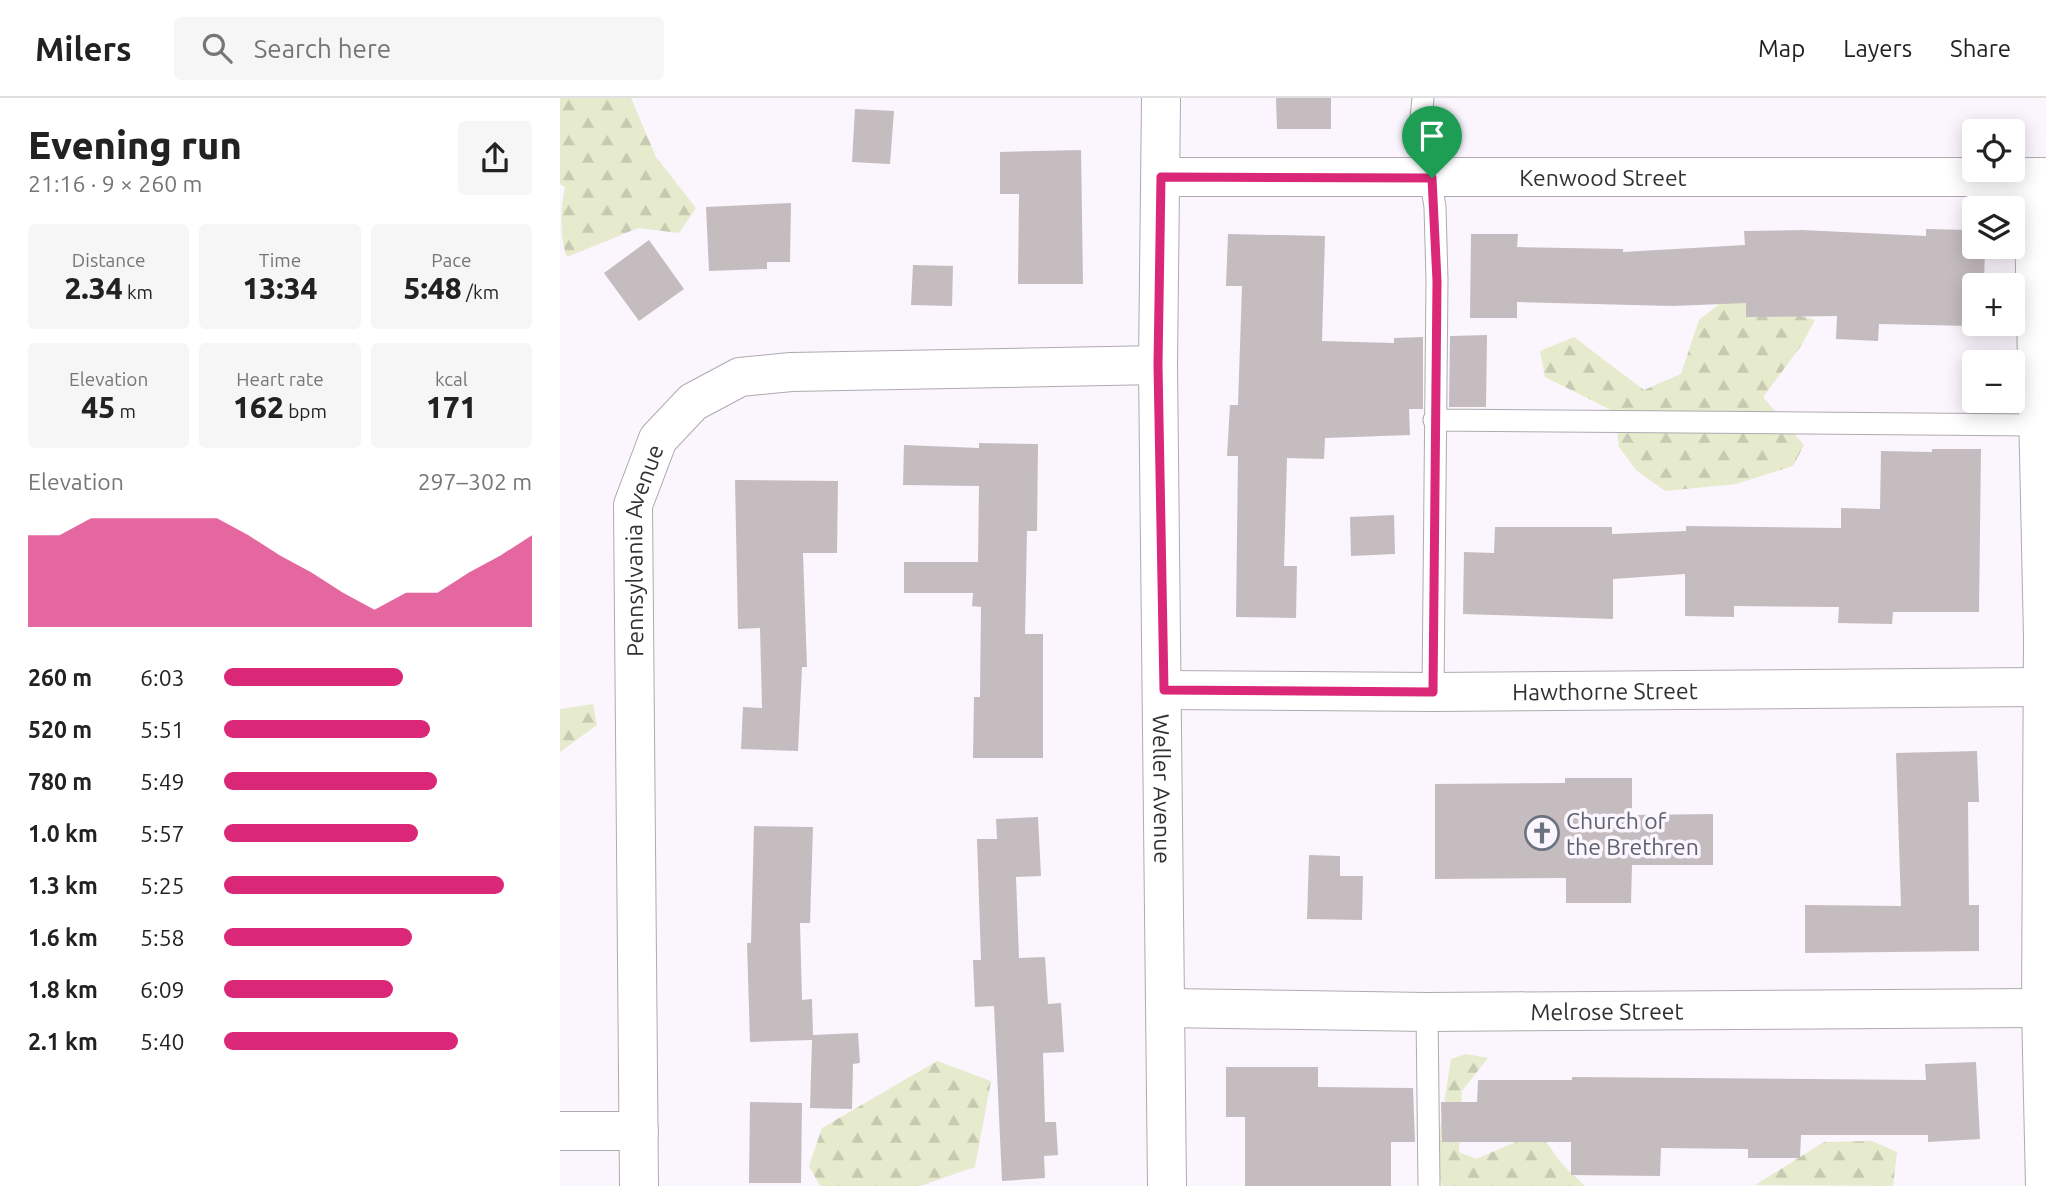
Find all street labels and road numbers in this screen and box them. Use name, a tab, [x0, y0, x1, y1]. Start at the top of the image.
street label: Kenwood Street	[1519, 165, 1687, 190]
street label: Pennsylvania Avenue	[620, 441, 667, 657]
street label: Hawthorne Street	[1512, 677, 1698, 704]
street label: Weller Avenue	[1149, 714, 1176, 864]
street label: Melrose Street	[1530, 998, 1684, 1024]

